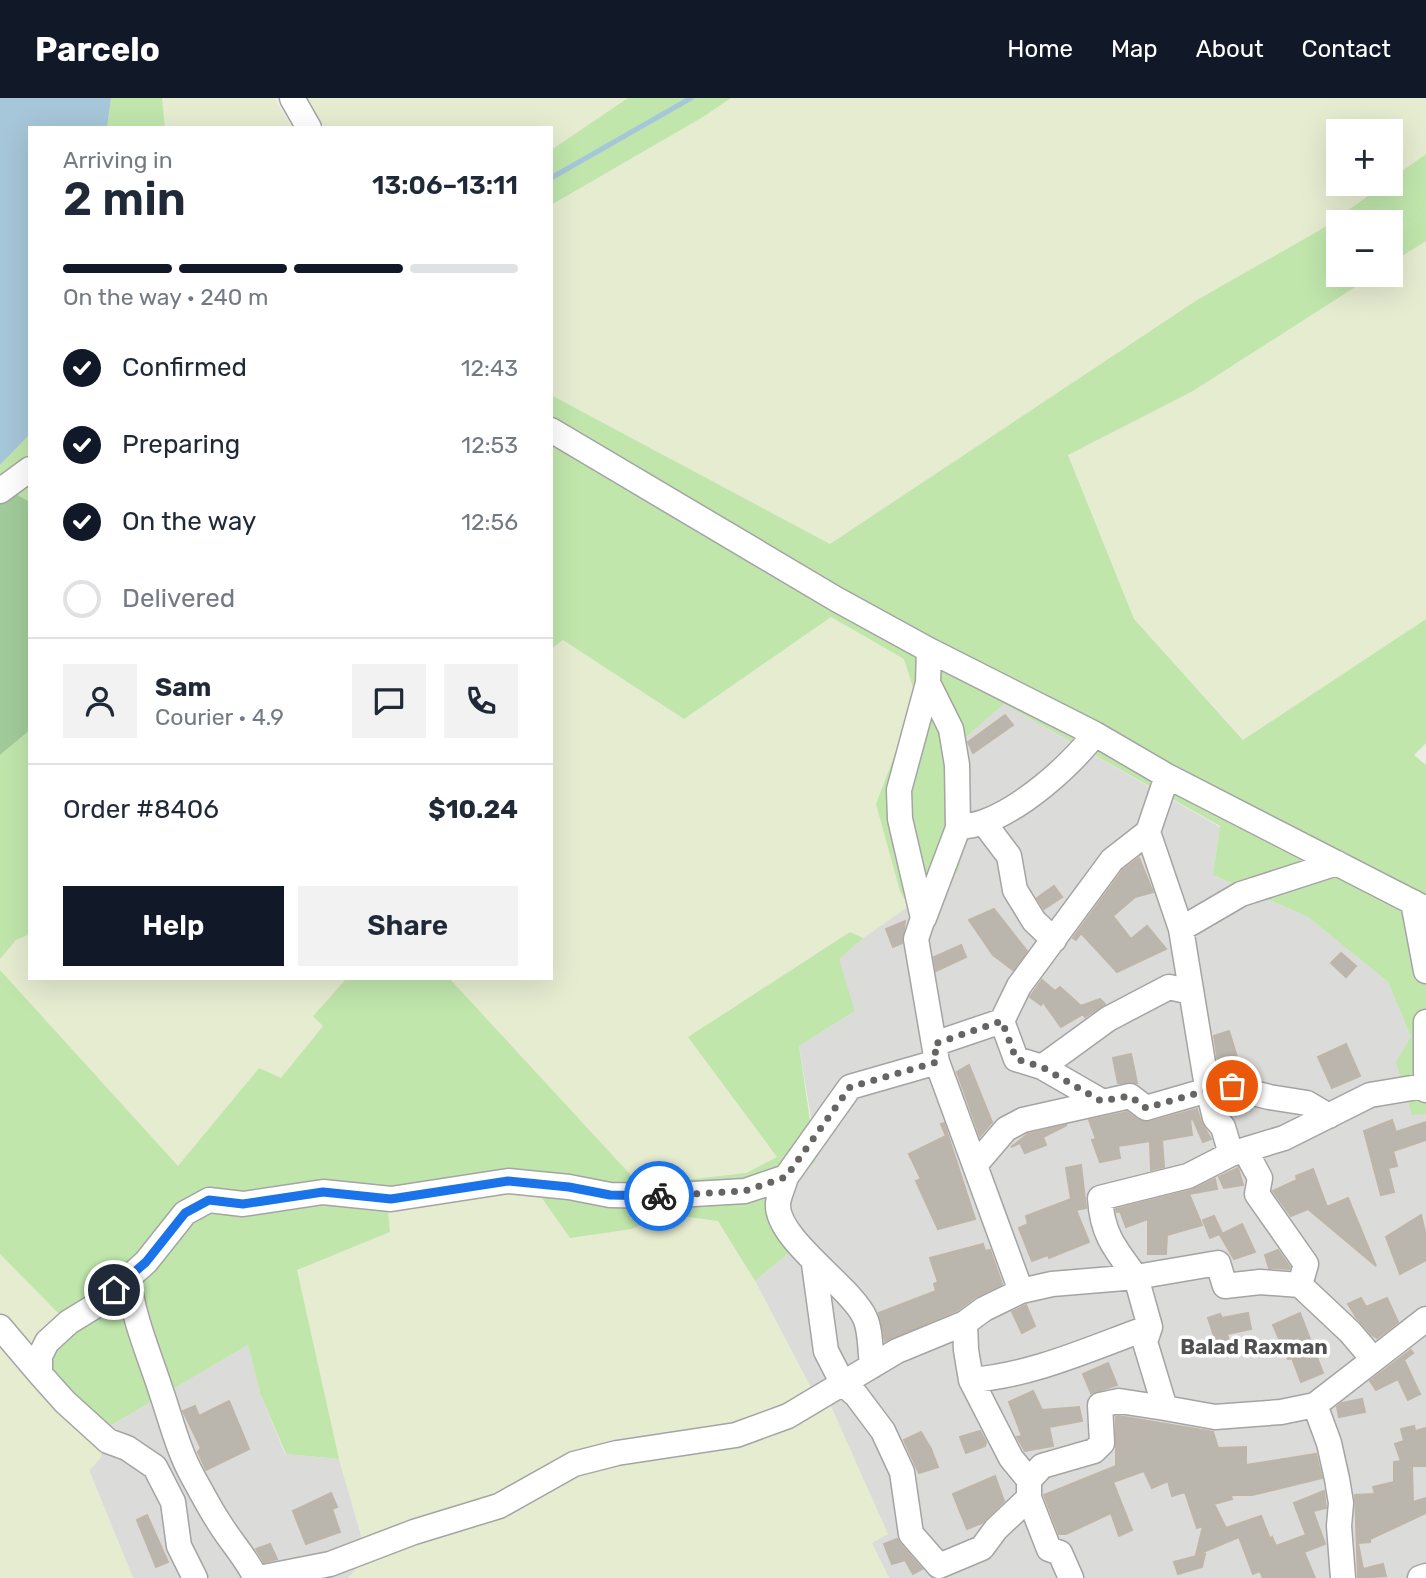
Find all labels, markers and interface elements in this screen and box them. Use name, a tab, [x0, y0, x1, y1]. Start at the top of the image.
text: Parcelo	[35, 30, 160, 69]
text: Home	[1007, 35, 1073, 63]
text: Map	[1111, 35, 1158, 63]
text: About	[1196, 35, 1264, 63]
text: Contact	[1302, 35, 1391, 63]
map controls	[1326, 119, 1403, 287]
button: +	[1326, 119, 1403, 196]
text: Arriving in	[63, 146, 173, 174]
text: 13:06–13:11	[372, 170, 518, 201]
text: 2 min	[63, 172, 186, 227]
button: −	[1326, 210, 1403, 287]
text: On the way · 240 m	[63, 283, 268, 311]
icon: check	[63, 349, 101, 387]
text: Confirmed	[122, 352, 247, 383]
text: 12:43	[461, 354, 518, 382]
icon: check	[63, 426, 101, 464]
text: Preparing	[122, 429, 240, 460]
text: 12:53	[461, 431, 518, 459]
icon: check	[63, 503, 101, 541]
text: On the way	[122, 506, 256, 537]
text: 12:56	[461, 508, 518, 536]
text: Delivered	[122, 583, 235, 614]
button: person	[63, 664, 137, 738]
button: chat	[352, 664, 426, 738]
button: phone	[444, 664, 518, 738]
text: Sam	[155, 672, 211, 703]
text: Courier · 4.9	[155, 703, 284, 731]
text: Order #8406	[63, 794, 219, 825]
text: $10.24	[428, 794, 518, 825]
button: Help	[63, 886, 284, 966]
button: Share	[298, 886, 518, 966]
pin	[1202, 1056, 1262, 1116]
icon: bag	[1213, 1067, 1251, 1105]
courier	[624, 1161, 694, 1231]
icon: bike	[640, 1177, 678, 1215]
pin	[84, 1260, 144, 1320]
icon: home	[95, 1271, 133, 1309]
district label: Balad Raxman	[1180, 1334, 1328, 1359]

